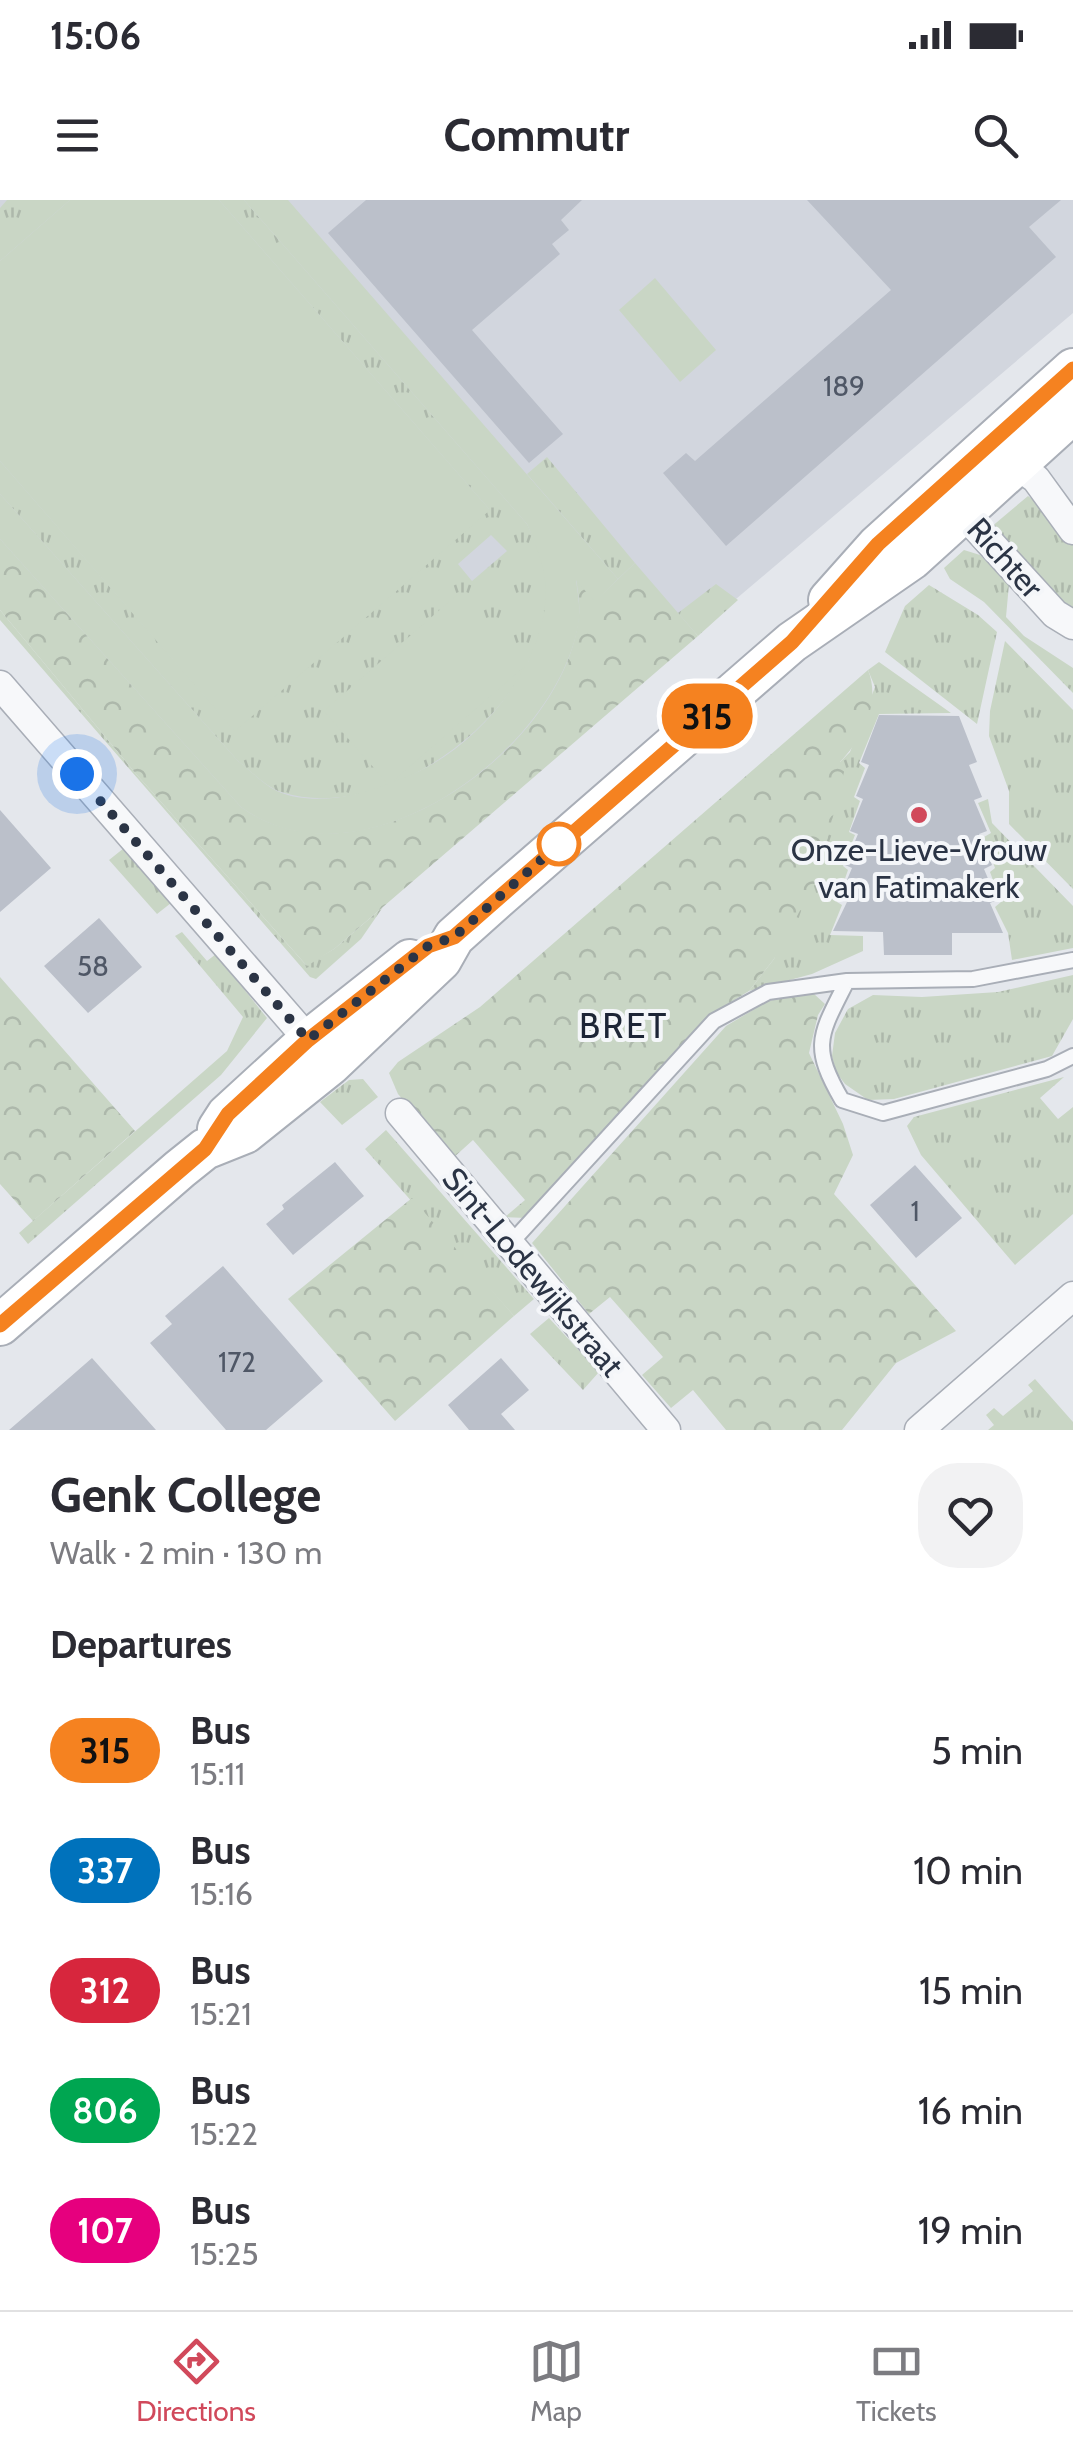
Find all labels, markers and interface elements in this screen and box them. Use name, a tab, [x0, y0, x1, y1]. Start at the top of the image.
text: 15:06	[50, 12, 141, 59]
icon: menu	[50, 108, 105, 163]
text: Commutr	[444, 108, 629, 162]
icon: search	[968, 108, 1023, 163]
house number: 189	[823, 369, 865, 403]
street label: Richter	[959, 509, 1052, 607]
line badge: 315	[650, 684, 764, 748]
text: 315	[682, 695, 732, 738]
your location	[52, 749, 102, 799]
marker: Onze-Lieve-Vrouw van Fatimakerk	[908, 804, 930, 826]
unlabelled marker	[538, 823, 580, 865]
place label: Onze-Lieve-Vrouw van Fatimakerk	[791, 830, 1047, 906]
house number: 58	[77, 949, 109, 983]
district label: BRET	[579, 1004, 669, 1047]
street label: Sint-Lodewijkstraat	[435, 1159, 632, 1384]
house number: 1	[910, 1194, 920, 1228]
house number: 172	[218, 1345, 256, 1379]
button: heart	[918, 1463, 1023, 1568]
text: Genk College	[50, 1466, 321, 1524]
text: Walk · 2 min · 130 m	[50, 1533, 322, 1572]
text: Departures	[50, 1621, 232, 1668]
text: Bus	[190, 1707, 251, 1754]
text: 5 min	[931, 1727, 1023, 1774]
text: 315	[80, 1729, 130, 1772]
text: 15:11	[190, 1754, 245, 1793]
text: Bus	[190, 1827, 251, 1874]
text: 10 min	[913, 1847, 1023, 1894]
text: 337	[77, 1849, 133, 1892]
text: 15:16	[190, 1874, 253, 1913]
text: Bus	[190, 1947, 251, 1994]
text: 15 min	[919, 1967, 1023, 2014]
text: 312	[80, 1969, 130, 2012]
text: 15:21	[190, 1994, 252, 2033]
text: Bus	[190, 2067, 251, 2114]
text: 16 min	[918, 2087, 1023, 2134]
text: 806	[72, 2089, 138, 2132]
text: 15:22	[190, 2114, 258, 2153]
text: Bus	[190, 2187, 251, 2234]
text: 19 min	[918, 2207, 1023, 2254]
text: 107	[77, 2209, 133, 2252]
text: 15:25	[190, 2234, 258, 2273]
tab: Directions	[136, 2334, 256, 2428]
tab: Map	[529, 2334, 584, 2428]
tab: Tickets	[856, 2334, 937, 2428]

